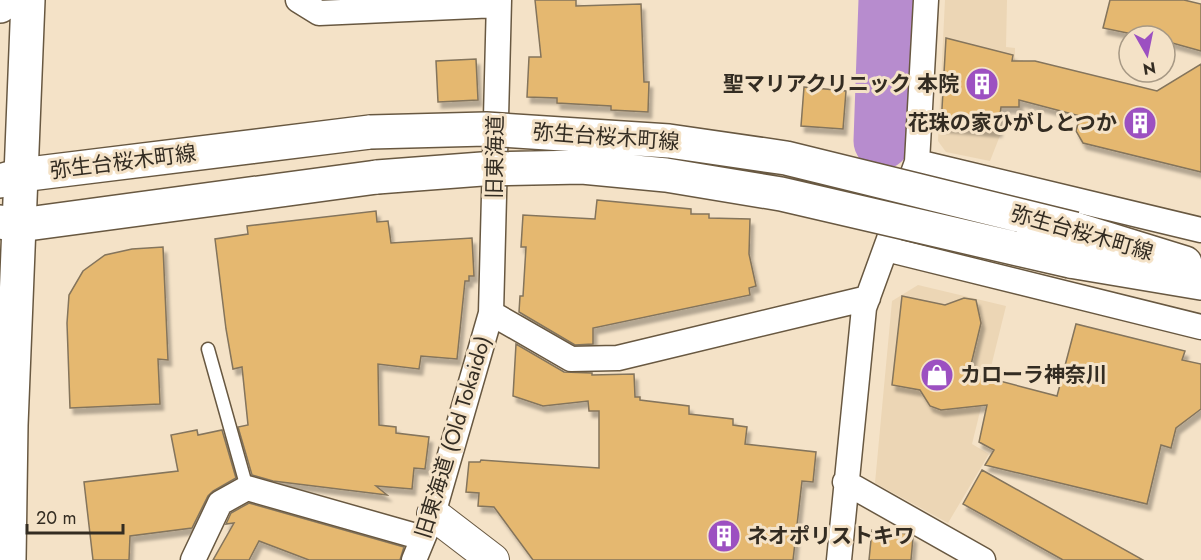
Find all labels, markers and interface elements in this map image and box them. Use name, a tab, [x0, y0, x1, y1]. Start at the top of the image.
north arrow	[1117, 24, 1177, 84]
text: N	[1141, 56, 1157, 81]
building icon: 聖マリアクリニック 本院	[964, 66, 1000, 102]
place label: 聖マリアクリニック 本院	[723, 69, 959, 99]
building icon: 花珠の家ひがしとつか	[1122, 105, 1158, 141]
place label: 花珠の家ひがしとつか	[908, 108, 1117, 138]
street label: 旧東海道	[479, 115, 511, 199]
street label: 弥生台桜木町線	[532, 117, 680, 157]
street label: 弥生台桜木町線	[48, 138, 198, 186]
street label: 弥生台桜木町線	[1007, 198, 1157, 268]
street label: 旧東海道 (Old Tokaido)	[408, 332, 498, 542]
shop icon: カローラ神奈川	[919, 357, 955, 393]
place label: カローラ神奈川	[960, 360, 1107, 390]
scale bar	[27, 497, 123, 535]
text: 20 m	[36, 505, 76, 531]
building icon: ネオポリストキワ	[706, 518, 742, 554]
place label: ネオポリストキワ	[747, 521, 915, 551]

